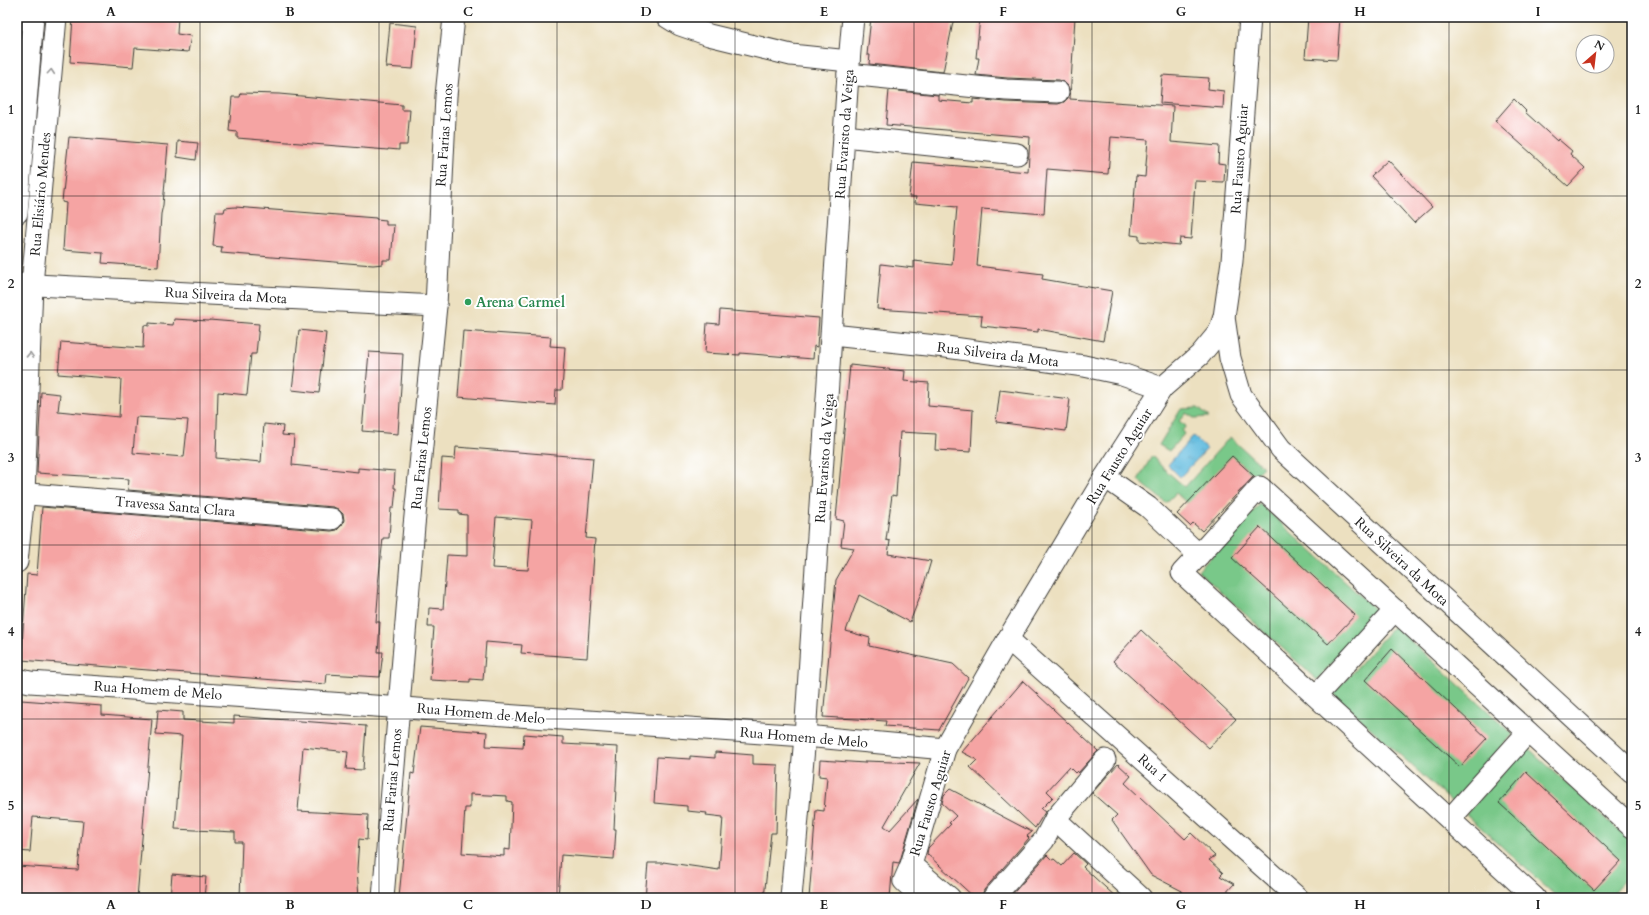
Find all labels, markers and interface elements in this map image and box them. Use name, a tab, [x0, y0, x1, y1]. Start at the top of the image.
text: A	[106, 3, 116, 21]
text: B	[285, 3, 295, 21]
text: C	[463, 3, 473, 21]
text: D	[640, 3, 652, 21]
text: E	[820, 3, 828, 21]
text: F	[999, 3, 1007, 21]
text: G	[1176, 3, 1187, 21]
text: H	[1354, 3, 1366, 21]
text: I	[1535, 3, 1541, 21]
north arrow	[1575, 34, 1615, 74]
text: N	[1592, 37, 1608, 55]
street label: Rua Evaristo da Veiga	[830, 68, 859, 200]
one-way arrow	[47, 69, 56, 75]
street label: Rua Farias Lemos	[431, 82, 458, 187]
text: 1	[8, 101, 14, 119]
text: 1	[1635, 101, 1641, 119]
street label: Rua Fausto Aguiar	[1226, 103, 1253, 215]
street label: Rua Elisiário Mendes	[26, 131, 55, 257]
text: 2	[8, 275, 15, 293]
text: 2	[1635, 275, 1642, 293]
street label: Rua Silveira da Mota	[164, 283, 288, 308]
place label: Arena Carmel	[476, 293, 565, 312]
marker: Arena Carmel	[463, 297, 473, 307]
street label: Rua Silveira da Mota	[936, 338, 1060, 371]
one-way arrow	[25, 352, 34, 358]
street label: Rua Evaristo da Veiga	[810, 392, 839, 524]
street label: Rua Fausto Aguiar	[1082, 404, 1157, 508]
street label: Rua Farias Lemos	[407, 405, 436, 511]
text: 3	[8, 449, 15, 467]
text: 3	[1635, 449, 1642, 467]
street label: Travessa Santa Clara	[114, 492, 236, 521]
street label: Rua Silveira da Mota	[1350, 513, 1453, 610]
text: 4	[8, 623, 15, 641]
text: 4	[1635, 623, 1642, 641]
street label: Rua Homem de Melo	[93, 677, 223, 704]
street label: Rua Homem de Melo	[416, 698, 546, 729]
street label: Rua Homem de Melo	[739, 722, 869, 753]
street label: Rua Farias Lemos	[379, 727, 407, 833]
street label: Rua Fausto Aguiar	[905, 747, 956, 858]
street label: Rua 1	[1134, 750, 1172, 787]
text: 5	[8, 797, 14, 815]
text: 5	[1635, 797, 1641, 815]
text: A	[106, 896, 116, 914]
text: B	[285, 896, 295, 914]
text: C	[463, 896, 473, 914]
text: D	[640, 896, 652, 914]
text: E	[820, 896, 828, 914]
text: F	[999, 896, 1007, 914]
text: G	[1176, 896, 1187, 914]
text: H	[1354, 896, 1366, 914]
text: I	[1535, 896, 1541, 914]

